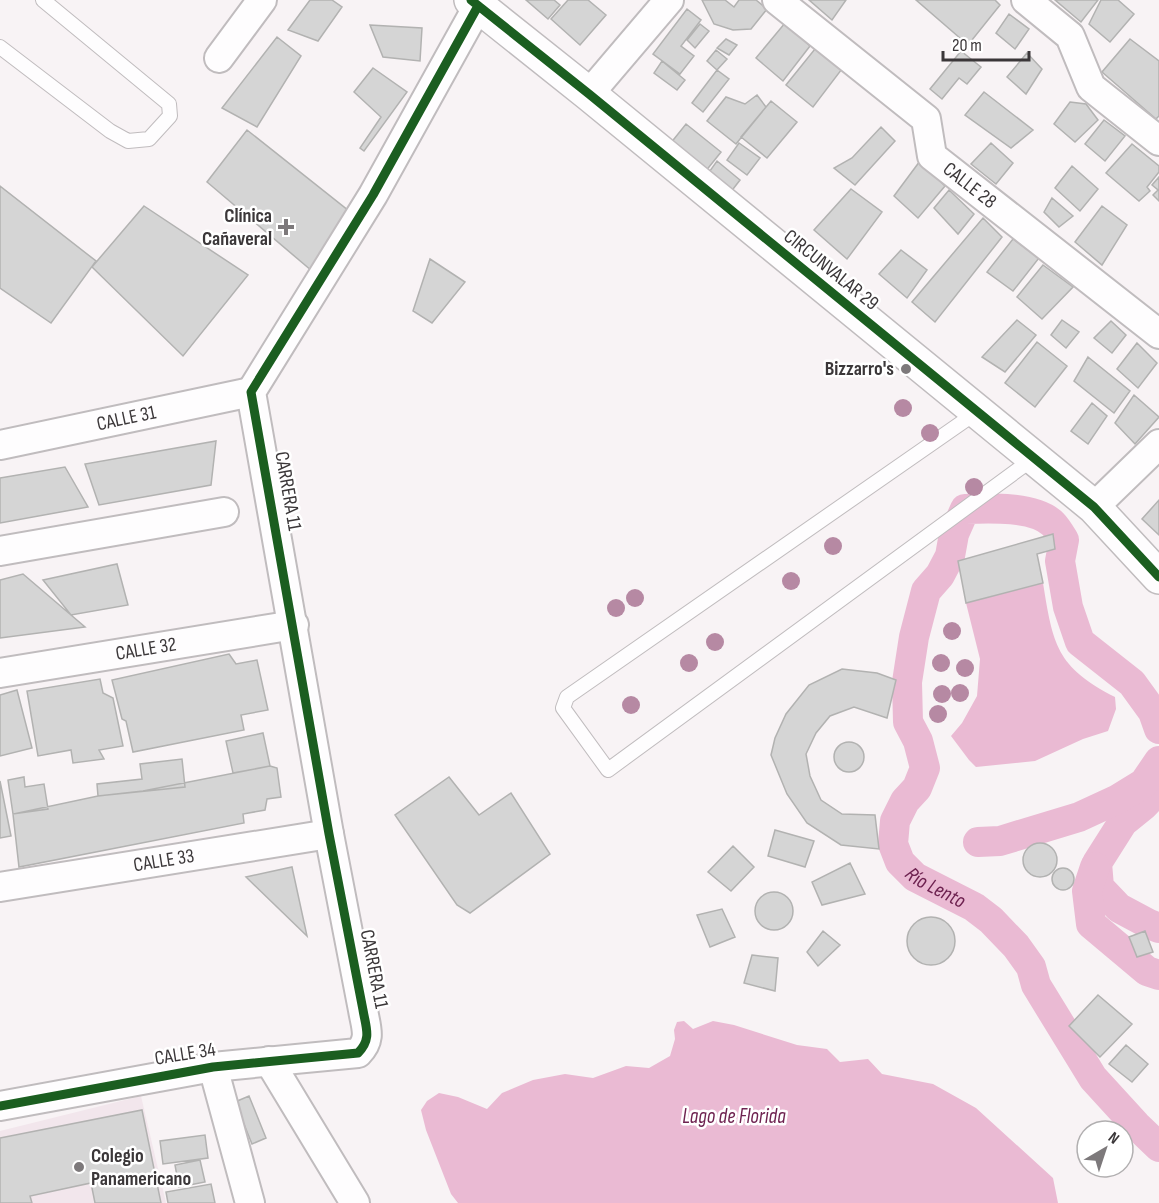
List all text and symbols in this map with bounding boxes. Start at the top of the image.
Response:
scale bar [943,24,1028,62]
text: 20 m [952,35,982,56]
street label: CALLE 28 [938,157,1001,214]
place label: Clínica Cañaveral [202,204,272,251]
marker: Clínica Cañaveral [277,218,295,236]
street label: CIRCUNVALAR 29 [779,224,883,316]
place label: Bizzarro's [825,357,894,381]
marker: Bizzarro's [899,362,913,376]
street label: CALLE 31 [94,400,158,436]
street label: CARRERA 11 [269,450,307,532]
street label: CALLE 32 [114,632,178,666]
street label: CALLE 33 [132,844,196,877]
water label: Río Lento [900,862,970,913]
street label: CARRERA 11 [355,928,393,1010]
street label: CALLE 34 [153,1037,217,1071]
water label: Lago de Florida [682,1104,786,1129]
north arrow [1075,1119,1135,1179]
text: N [1104,1128,1123,1149]
place label: Colegio Panamericano [91,1144,191,1191]
marker: Colegio Panamericano [72,1160,86,1174]

